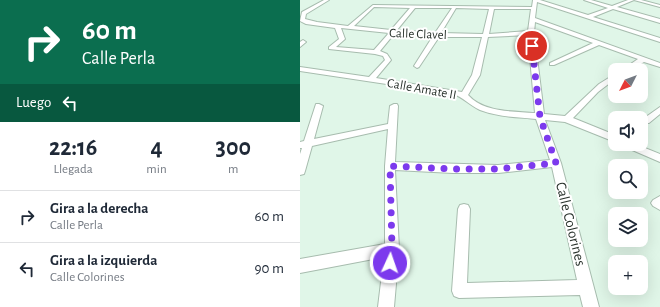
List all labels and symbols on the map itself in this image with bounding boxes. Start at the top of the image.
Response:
street label: Calle Clavel [389,27,447,42]
pin [515,29,549,63]
north arrow [608,63,648,103]
street label: Calle Amate II [386,77,457,102]
street label: Calle Colorines [553,181,588,268]
position arrow [369,242,411,284]

